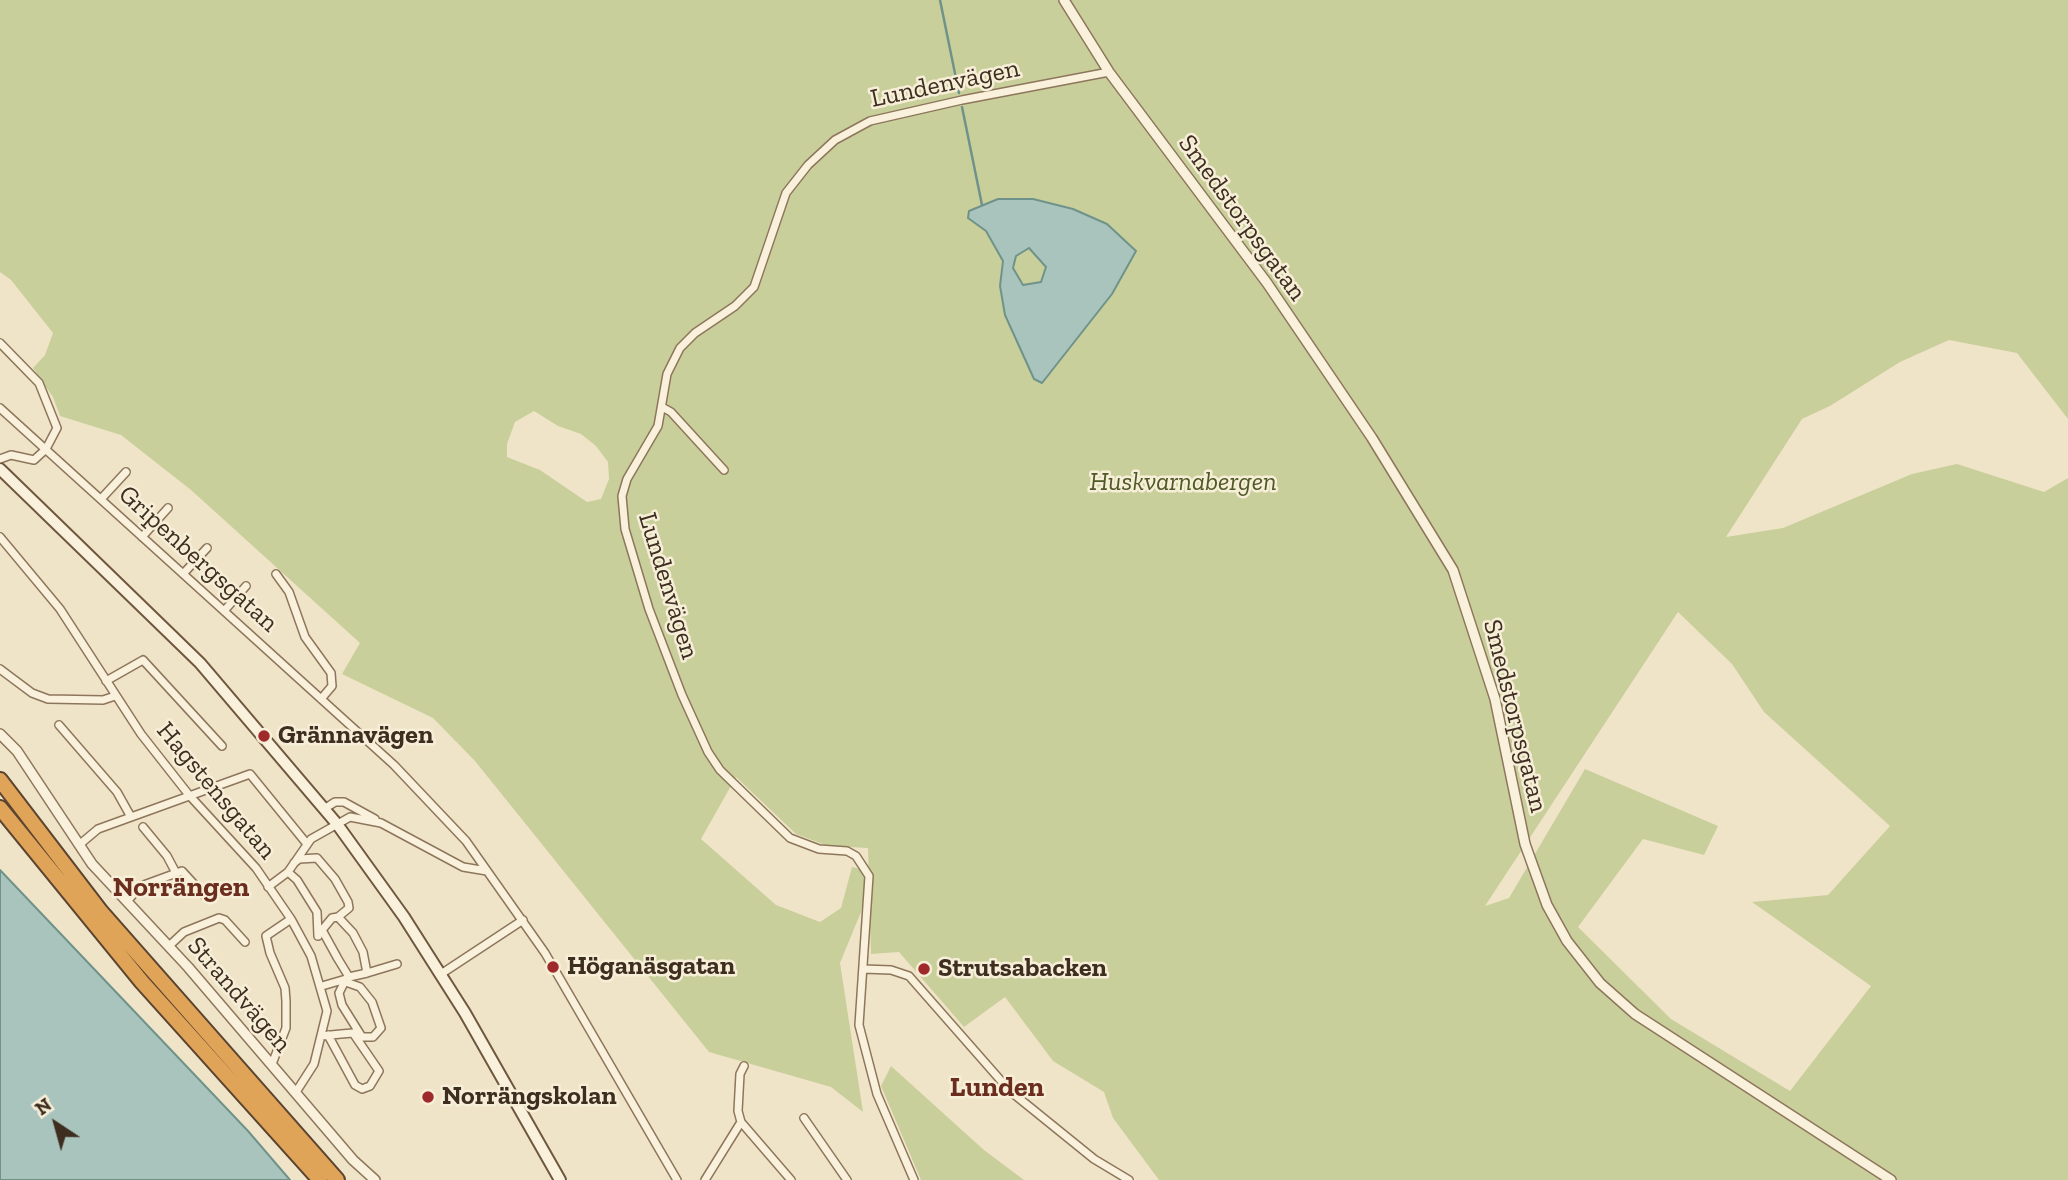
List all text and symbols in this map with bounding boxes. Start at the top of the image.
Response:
street label: Lundenvägen [868,53,1022,115]
street label: Smedstorpsgatan [1171,129,1313,307]
park label: Huskvarnabergen [1089,467,1277,499]
street label: Gripenbergsgatan [112,479,284,639]
street label: Lundenvägen [631,509,705,663]
street label: Smedstorpsgatan [1476,616,1554,816]
street label: Hagstensgatan [150,716,282,866]
place label: Grännavägen [278,720,433,752]
marker: Grännavägen [256,728,272,744]
district label: Norrängen [113,871,249,905]
street label: Strandvägen [180,931,298,1059]
place label: Höganäsgatan [567,951,735,983]
place label: Strutsabacken [938,953,1107,985]
marker: Höganäsgatan [545,959,561,975]
marker: Strutsabacken [916,961,932,977]
district label: Lunden [950,1071,1044,1105]
place label: Norrängskolan [442,1081,617,1113]
north arrow [21,1089,91,1159]
marker: Norrängskolan [420,1089,436,1105]
text: N [31,1093,56,1120]

